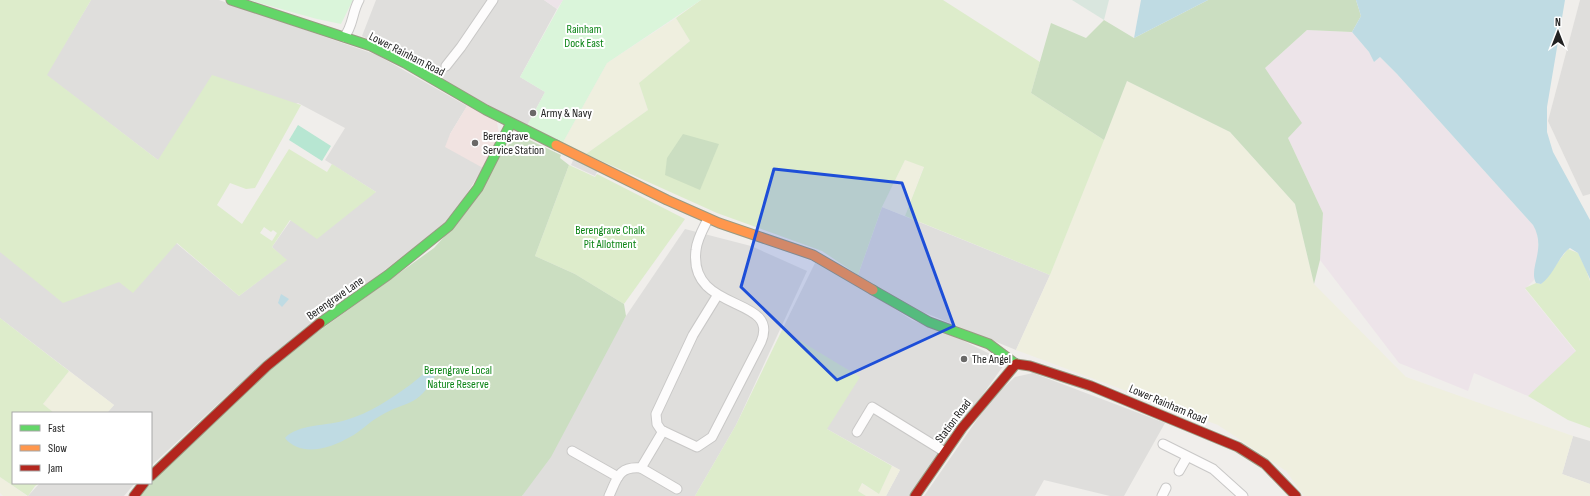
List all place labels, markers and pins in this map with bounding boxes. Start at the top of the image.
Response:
place label: Army & Navy [540,106,592,121]
marker: Army & Navy [528,108,538,118]
place label: Berengrave Service Station [483,129,544,158]
marker: Berengrave Service Station [470,138,480,148]
place label: The Angel [972,352,1011,367]
marker: The Angel [959,354,969,364]

